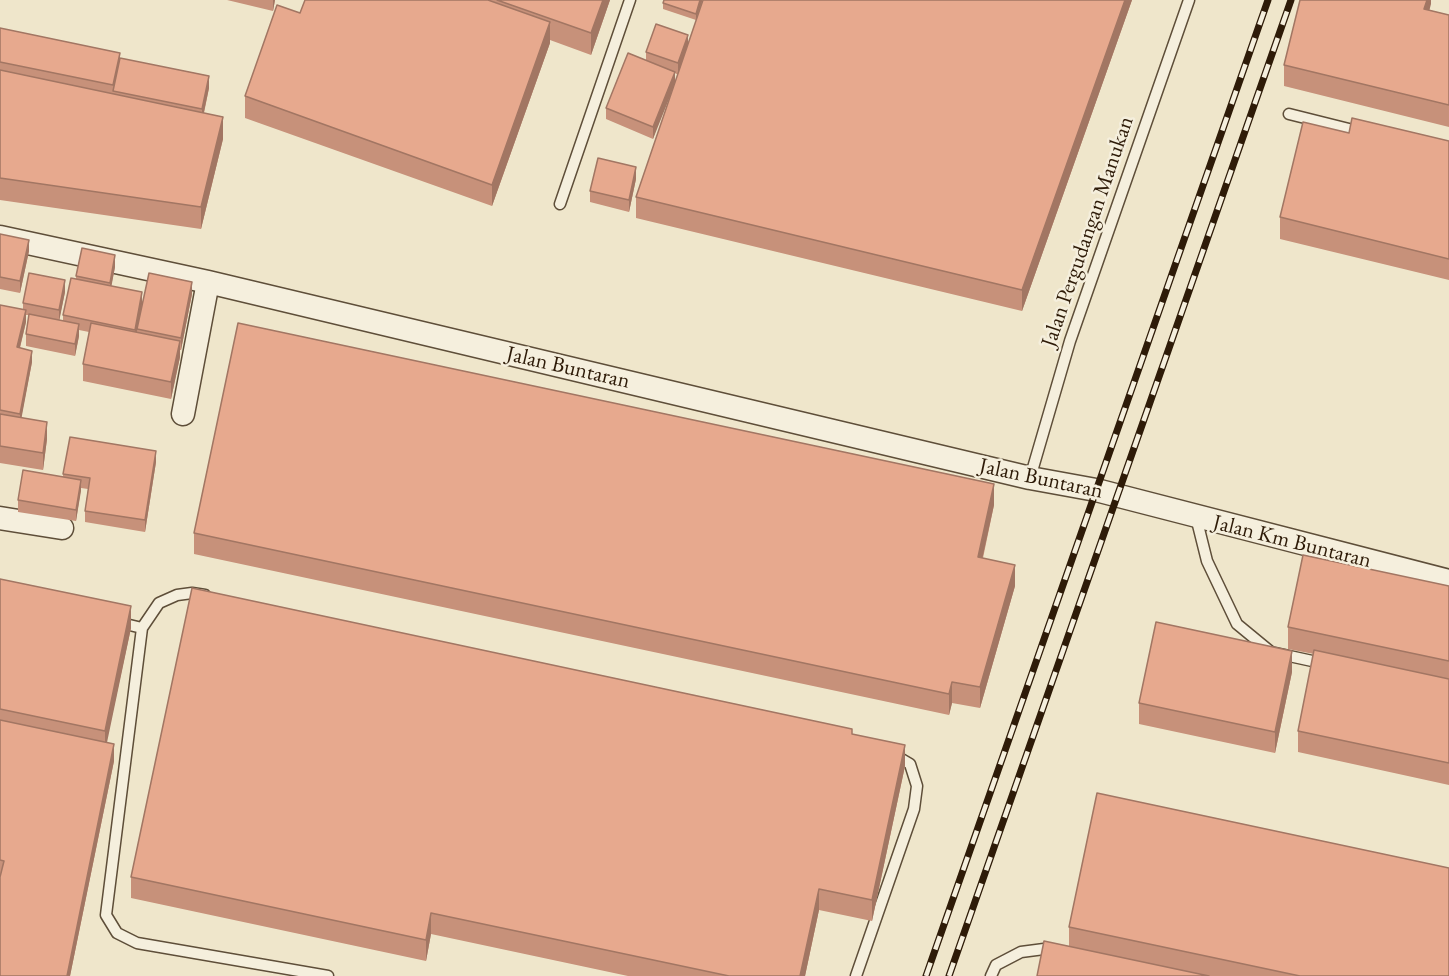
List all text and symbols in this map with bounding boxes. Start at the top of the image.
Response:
street label: Jalan Pergudangan Manukan [1036,113,1140,351]
street label: Jalan Buntaran [504,341,632,395]
street label: Jalan Buntaran [977,453,1105,505]
street label: Jalan Km Buntaran [1210,510,1374,574]

